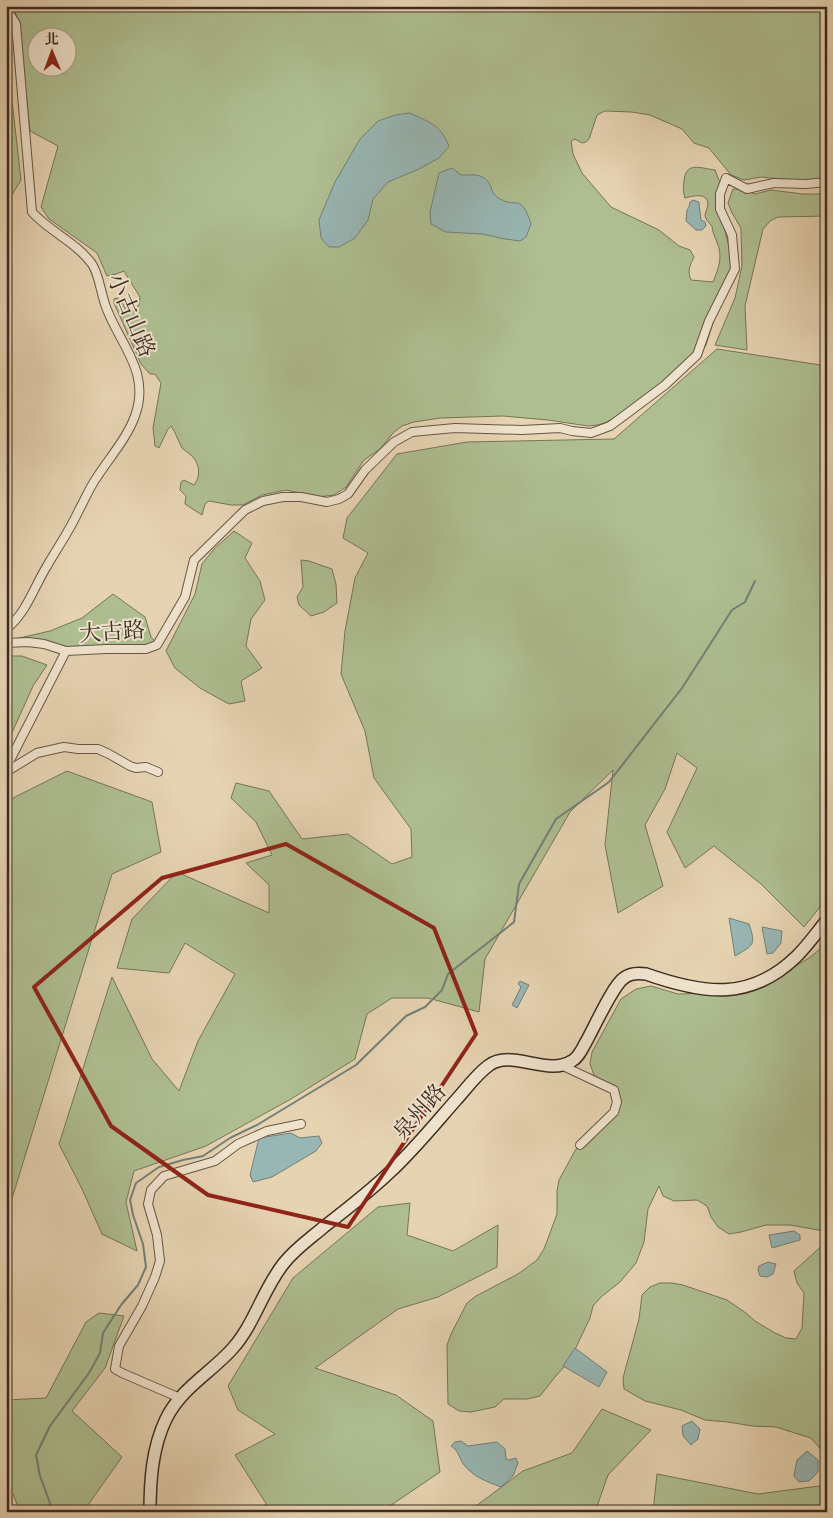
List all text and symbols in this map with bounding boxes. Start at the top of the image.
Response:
north arrow [28,28,78,78]
text: 北 [45,30,59,48]
street label: 小古山路 [101,269,162,361]
street label: 大古路 [78,615,146,648]
street label: 泉州路 [387,1077,452,1146]

